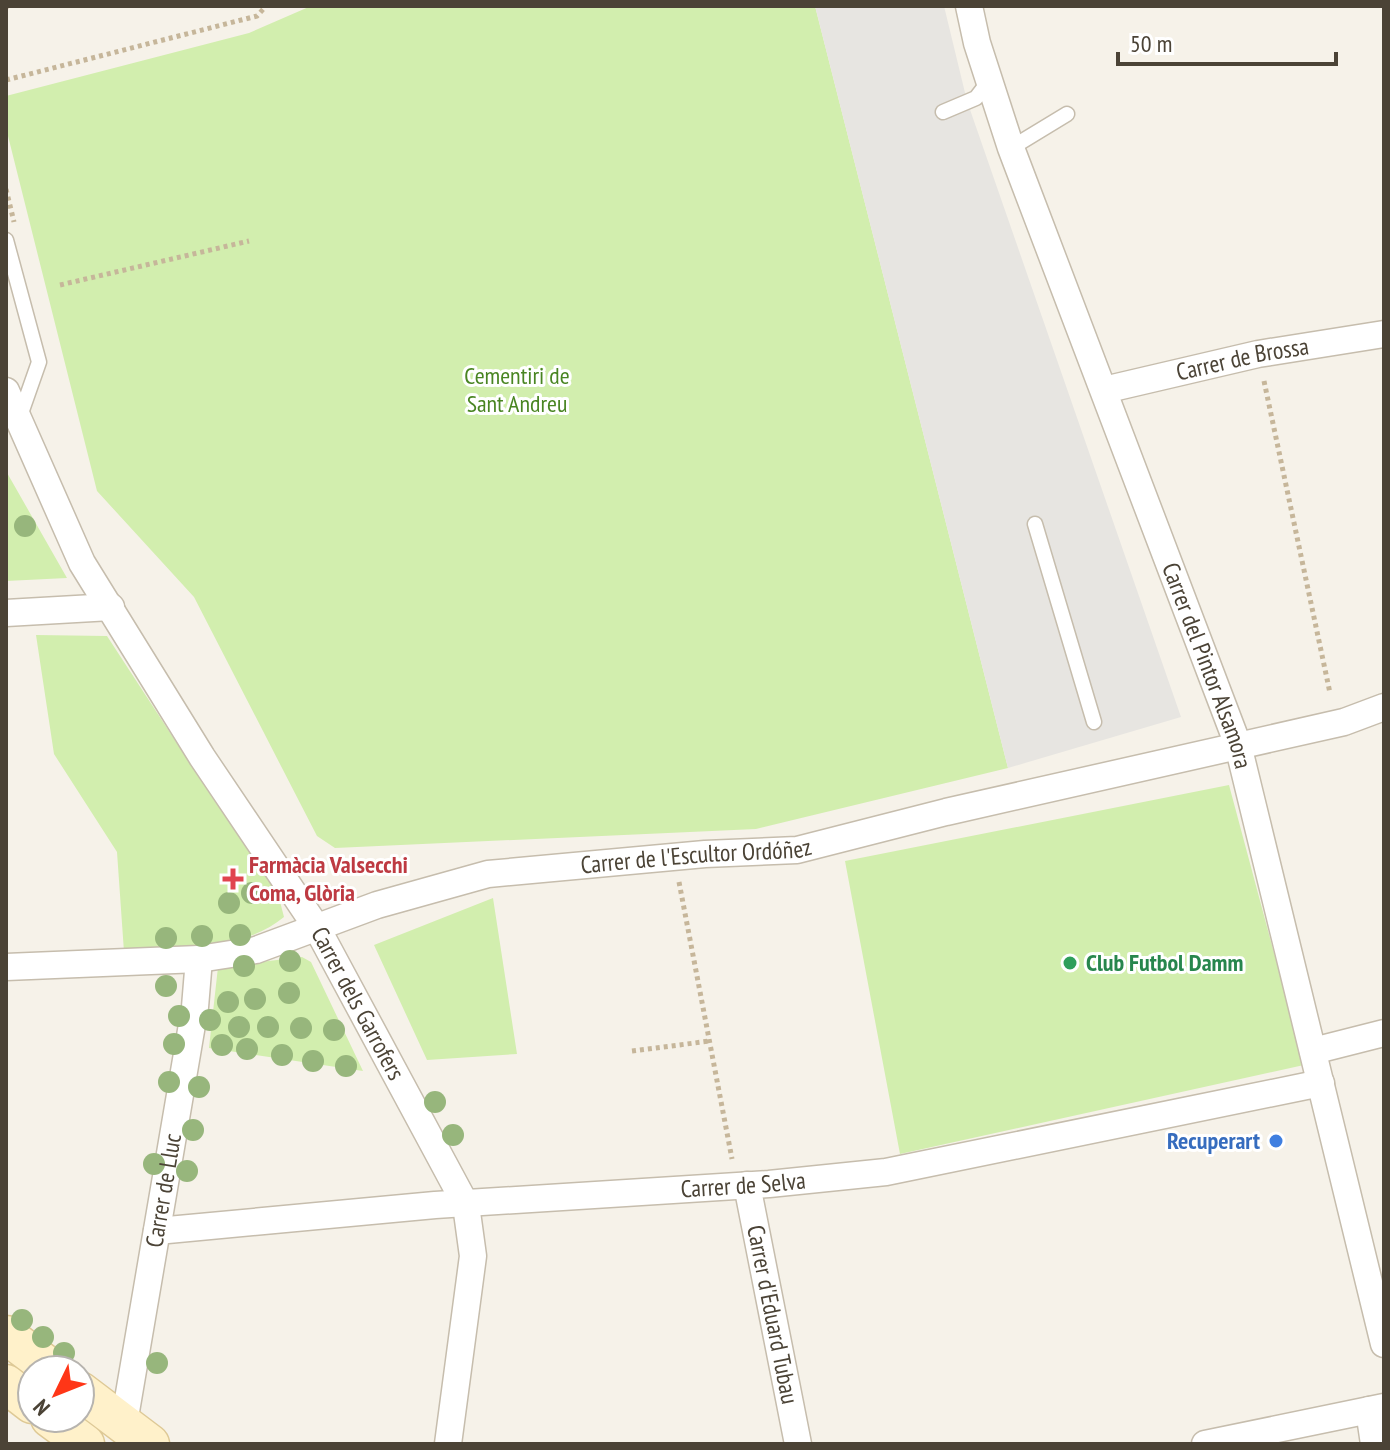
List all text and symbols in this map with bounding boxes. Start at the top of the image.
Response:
scale bar [1118,16,1336,66]
text: 50 m [1130,28,1172,59]
street label: Carrer de Brossa [1173,330,1311,388]
park label: Cementiri de Sant Andreu [464,360,570,419]
street label: Carrer del Pintor Alsamora [1155,558,1259,772]
street label: Carrer de l'Escultor Ordóñez [579,831,815,880]
place label: Farmàcia Valsecchi Coma, Glòria [249,849,408,908]
marker: Farmàcia Valsecchi Coma, Glòria [224,870,242,888]
street label: Carrer dels Garrofers [304,921,412,1085]
place label: Club Futbol Damm [1086,947,1243,978]
marker: Club Futbol Damm [1061,954,1079,972]
place label: Recuperart [1167,1125,1260,1156]
street label: Carrer de Lluc [138,1131,188,1250]
marker: Recuperart [1267,1132,1285,1150]
street label: Carrer de Selva [680,1164,807,1205]
street label: Carrer d'Eduard Tubau [740,1222,806,1406]
north arrow [16,1354,96,1434]
text: N [27,1394,56,1422]

